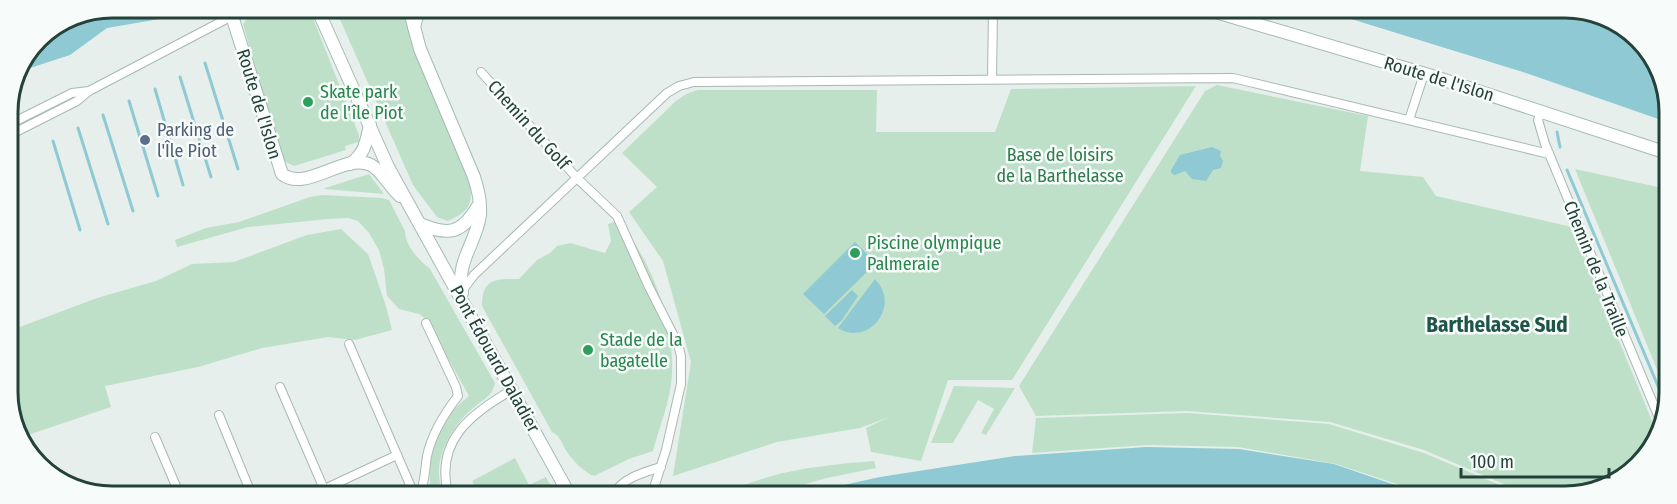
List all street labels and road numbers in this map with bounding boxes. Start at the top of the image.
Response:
street label: Route de l'Islon [232,46,286,162]
street label: Route de l'Islon [1381,52,1497,106]
street label: Chemin du Golf [483,76,576,175]
street label: Chemin de la Traille [1559,198,1633,340]
street label: Pont Édouard Daladier [445,281,546,437]

